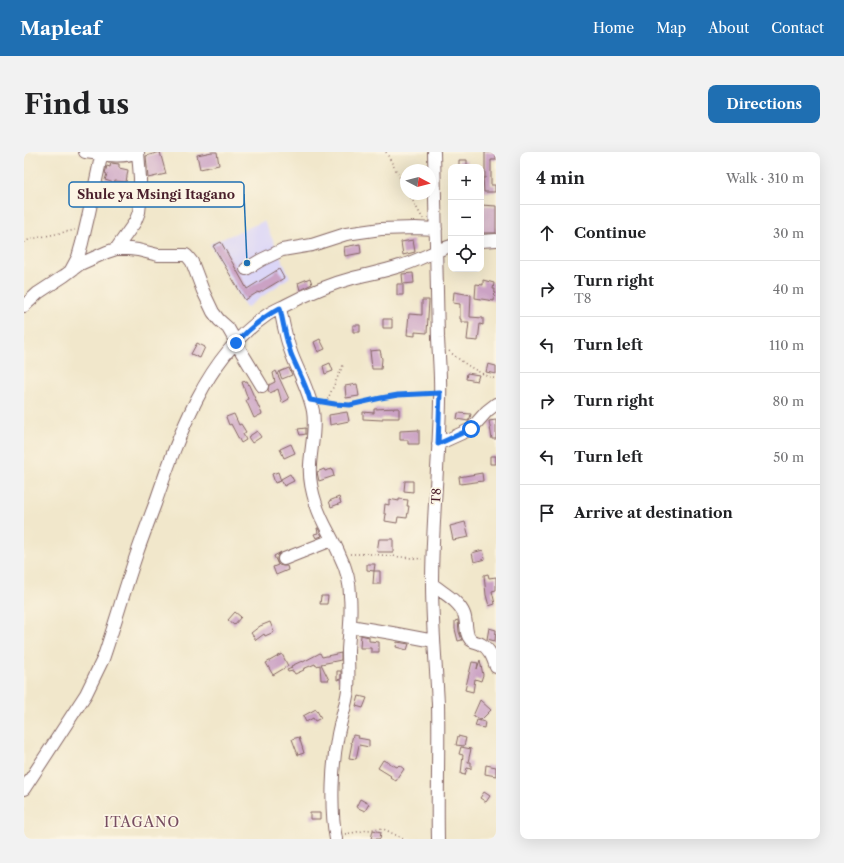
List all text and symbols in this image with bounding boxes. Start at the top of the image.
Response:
text: Mapleaf [20,17,101,40]
text: Home [593,19,634,37]
text: Map [656,19,686,37]
text: About [708,19,749,37]
text: Contact [771,19,824,37]
button: Directions [708,85,820,123]
text: Find us [24,87,129,121]
north arrow [400,164,436,200]
map controls [448,164,484,272]
button: + [448,164,484,200]
text: 4 min [536,168,585,188]
text: Walk · 310 m [726,170,804,186]
callout: Shule ya Msingi Itagano [69,182,244,207]
text: Shule ya Msingi Itagano [77,186,235,202]
button: − [448,200,484,236]
icon: ahead [536,222,558,244]
text: Continue [574,223,646,242]
text: 30 m [773,225,804,241]
button: locate [448,236,484,272]
text: Turn right [574,271,654,290]
icon: right [536,278,558,300]
text: 40 m [773,281,804,297]
text: T8 [574,290,591,306]
route end [227,334,245,352]
icon: left [536,334,558,356]
text: Turn left [574,335,643,354]
text: 110 m [769,337,804,353]
icon: right [536,390,558,412]
text: Turn right [574,391,654,410]
text: 80 m [772,393,804,409]
route start [462,420,480,438]
icon: left [536,446,558,468]
text: Turn left [574,447,643,466]
text: 50 m [773,449,804,465]
street label: T8 [428,488,444,504]
icon: arrive [536,502,558,524]
text: Arrive at destination [574,503,733,522]
district label: ITAGANO [104,813,180,831]

